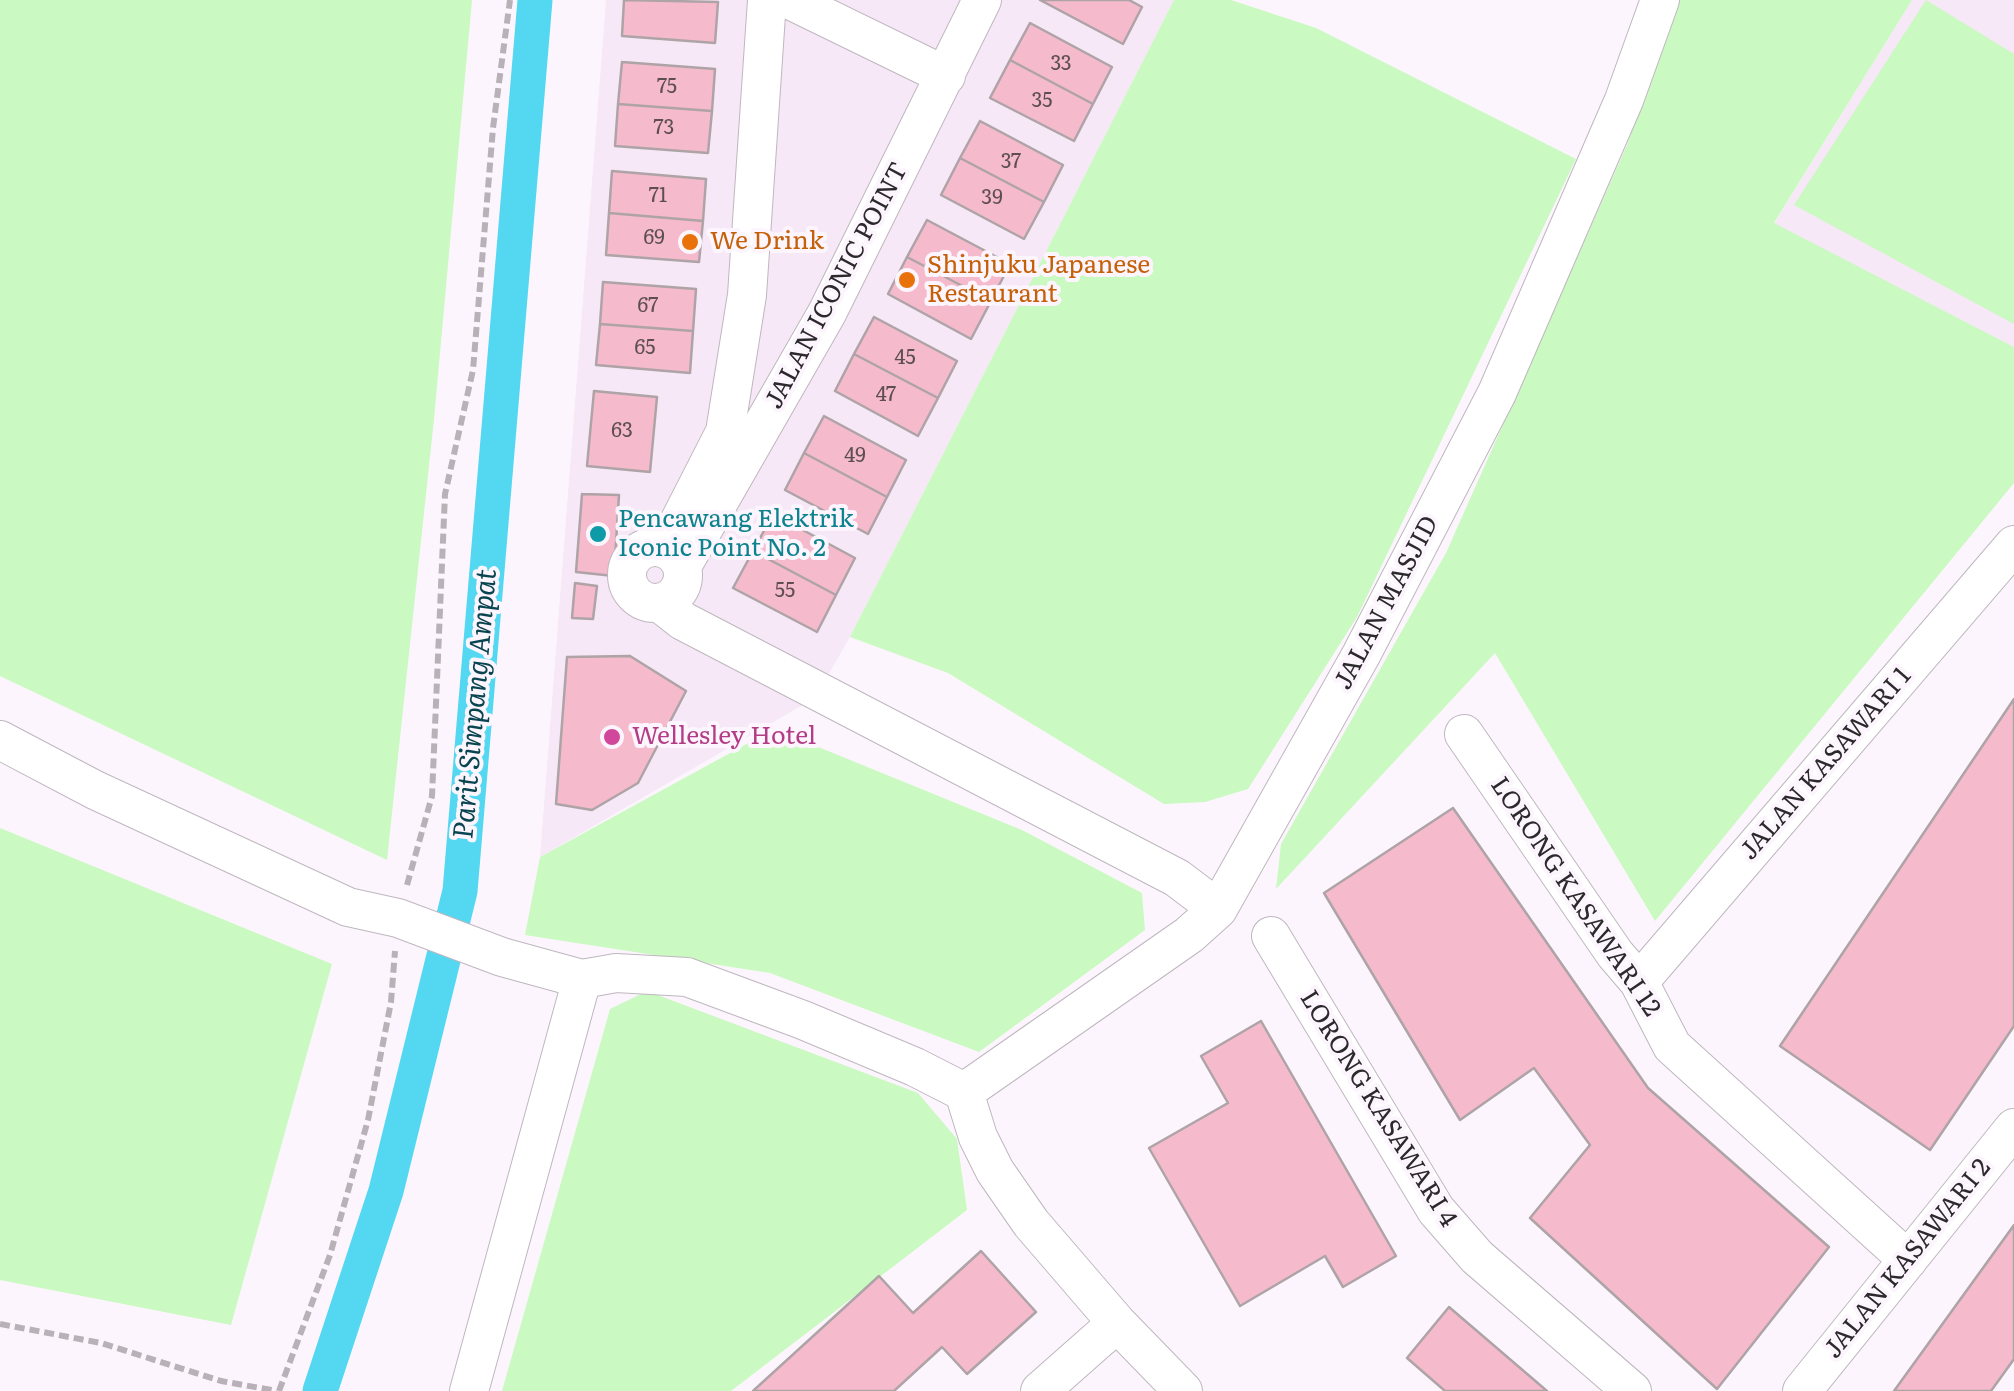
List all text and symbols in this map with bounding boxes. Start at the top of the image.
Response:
house number: 33 [1050,52,1072,76]
house number: 75 [657,75,677,99]
house number: 35 [1032,89,1052,113]
house number: 73 [654,116,674,140]
house number: 37 [1001,150,1021,174]
street label: JALAN ICONIC POINT [759,158,915,414]
house number: 71 [649,184,667,208]
house number: 39 [981,186,1003,210]
house number: 69 [643,226,665,250]
place label: We Drink [710,227,824,257]
marker: We Drink [679,231,701,253]
place label: Shinjuku Japanese Restaurant [927,251,1150,310]
marker: Shinjuku Japanese Restaurant [896,269,918,291]
house number: 67 [638,294,658,318]
house number: 65 [635,336,655,360]
house number: 45 [894,346,916,370]
house number: 47 [876,383,896,407]
house number: 63 [611,419,633,443]
house number: 49 [844,444,866,468]
place label: Pencawang Elektrik Iconic Point No. 2 [618,505,854,564]
street label: JALAN MASJID [1329,511,1445,695]
marker: Pencawang Elektrik Iconic Point No. 2 [587,523,609,545]
water label: Parit Simpang Ampat [447,568,505,840]
house number: 55 [775,579,795,603]
street label: JALAN KASAWARI 1 [1734,662,1918,866]
place label: Wellesley Hotel [632,722,816,752]
marker: Wellesley Hotel [601,726,623,748]
street label: LORONG KASAWARI 12 [1484,772,1666,1022]
street label: LORONG KASAWARI 4 [1293,985,1463,1233]
street label: JALAN KASAWARI 2 [1818,1153,1998,1365]

